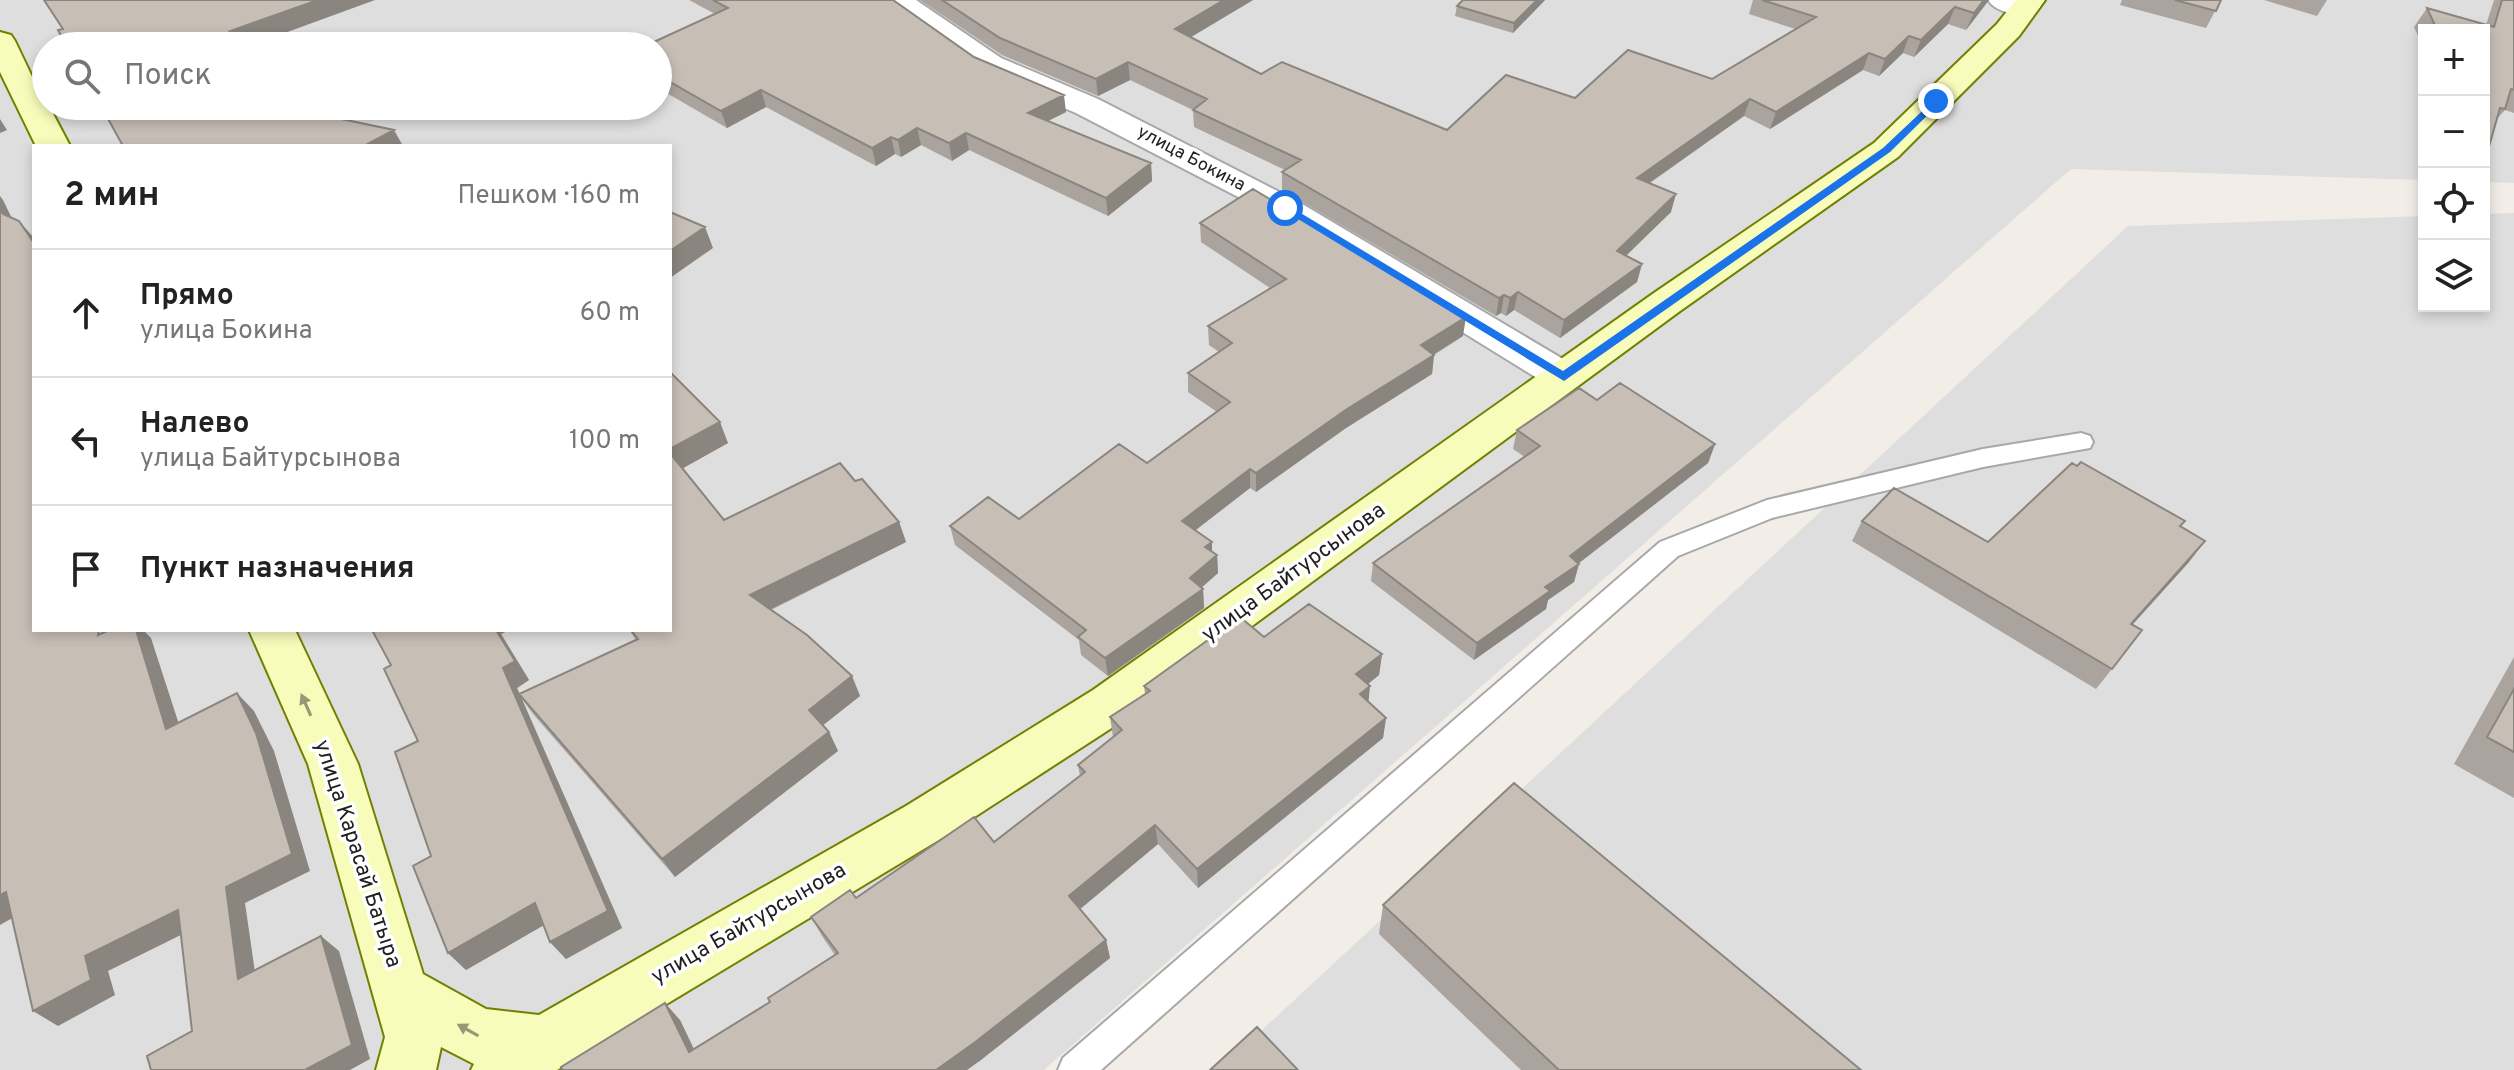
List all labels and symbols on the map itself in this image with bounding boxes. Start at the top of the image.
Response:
route end [1918,83,1954,119]
street label: улица Бокина [1133,121,1249,197]
route start [1267,190,1303,226]
street label: улица Байтурсынова [1197,497,1391,649]
one-way arrow [299,694,313,717]
street label: улица Карасай Батыра [307,737,407,971]
street label: улица Байтурсынова [647,857,851,991]
one-way arrow [456,1023,479,1037]

